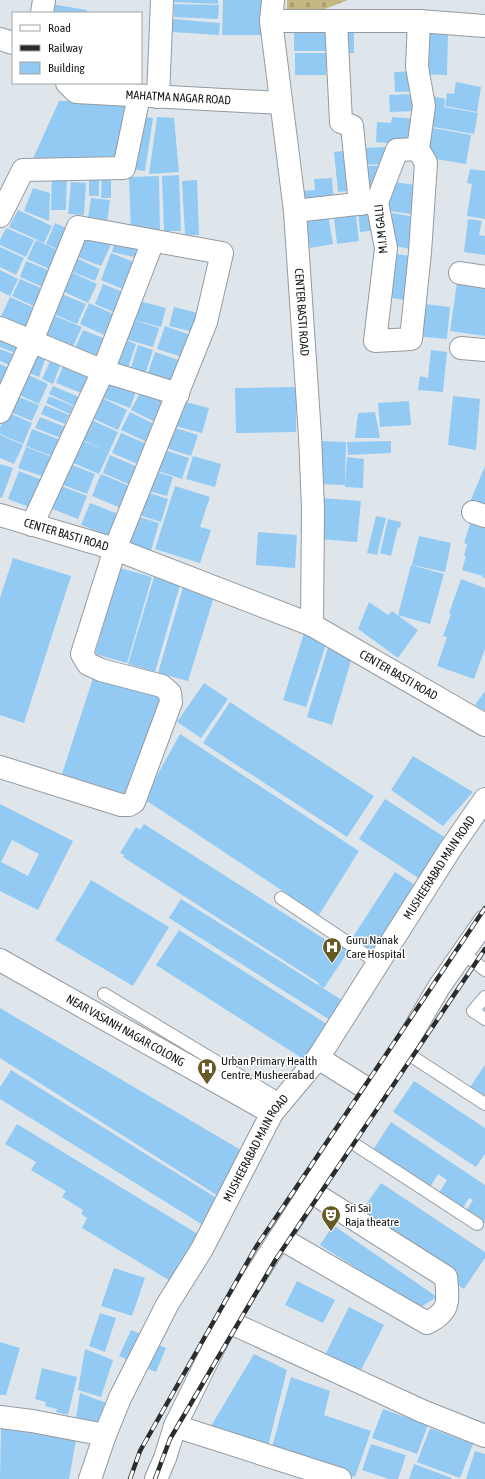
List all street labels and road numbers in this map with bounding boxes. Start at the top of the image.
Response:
street label: MAHATMA NAGAR ROAD [125,88,232,107]
street label: M.I.M GALLI [371,204,391,254]
street label: CENTER BASTI ROAD [292,268,312,357]
street label: CENTER BASTI ROAD [22,515,111,554]
street label: CENTER BASTI ROAD [357,647,440,703]
street label: MUSHEERABAD MAIN ROAD [401,813,478,922]
street label: NEAR VASANH NAGAR COLONG [64,992,187,1070]
street label: MUSHEERABAD MAIN ROAD [221,1092,291,1204]

